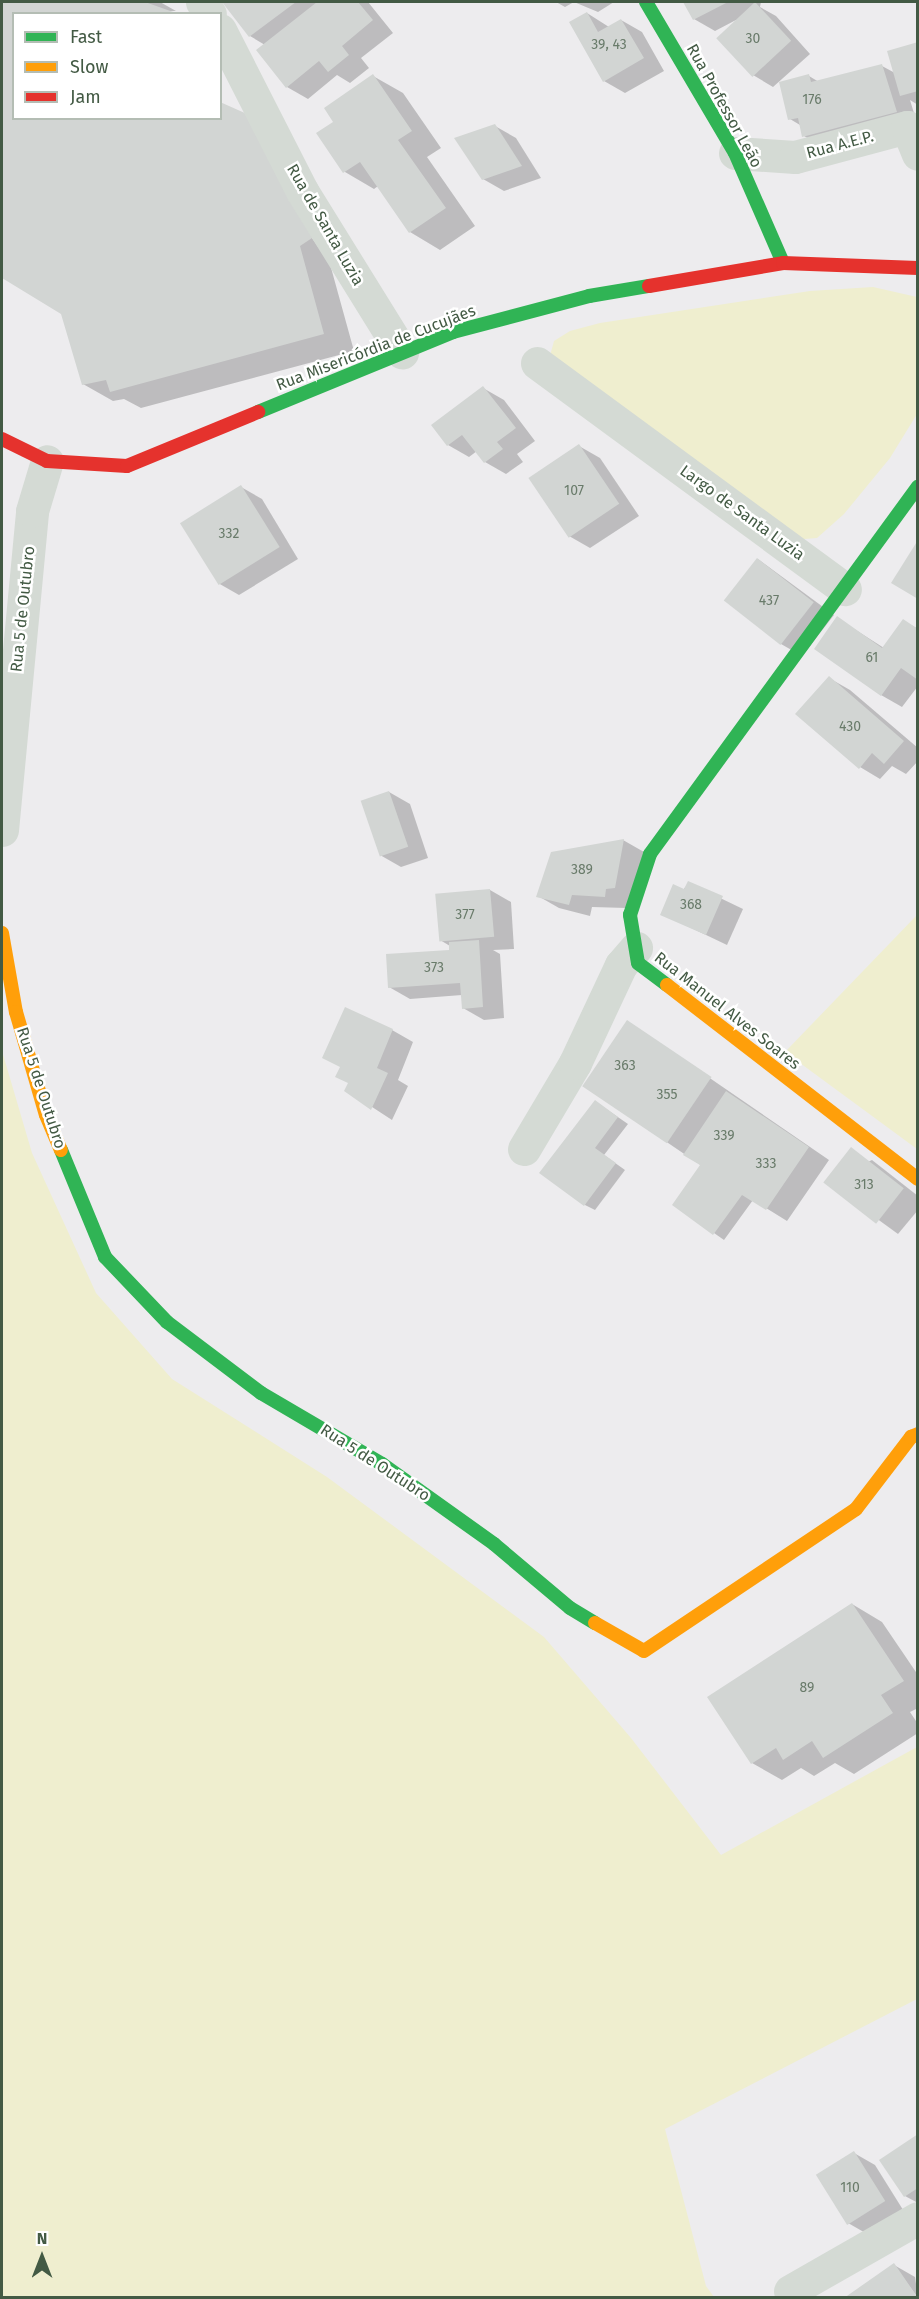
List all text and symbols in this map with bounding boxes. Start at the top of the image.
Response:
legend [12,12,222,120]
text: Fast [70,26,102,48]
house number: 30 [746,31,760,47]
house number: 39, 43 [591,37,627,53]
street label: Rua Professor Leão [682,41,766,171]
text: Slow [70,56,108,78]
text: Jam [70,86,101,108]
house number: 176 [802,92,822,108]
street label: Rua A.E.P. [804,127,876,163]
street label: Rua de Santa Luzia [282,161,368,289]
street label: Rua Misericórdia de Cucujães [274,301,478,395]
street label: Largo de Santa Luzia [676,461,808,565]
house number: 107 [564,483,584,499]
house number: 332 [219,526,239,542]
street label: Rua 5 de Outubro [7,545,39,673]
house number: 437 [759,593,779,609]
house number: 61 [866,650,878,666]
house number: 430 [839,719,861,735]
house number: 389 [571,862,593,878]
house number: 368 [680,897,702,913]
house number: 377 [455,907,475,923]
street label: Rua Manuel Alves Soares [650,948,804,1074]
house number: 373 [424,960,444,976]
street label: Rua 5 de Outubro [12,1025,70,1151]
house number: 363 [614,1058,636,1074]
house number: 355 [657,1087,677,1103]
house number: 339 [713,1128,735,1144]
house number: 333 [756,1156,776,1172]
house number: 313 [854,1177,874,1193]
street label: Rua 5 de Outubro [317,1420,433,1506]
house number: 89 [800,1680,814,1696]
house number: 110 [840,2180,860,2196]
north arrow [12,2227,72,2287]
text: N [37,2229,47,2248]

